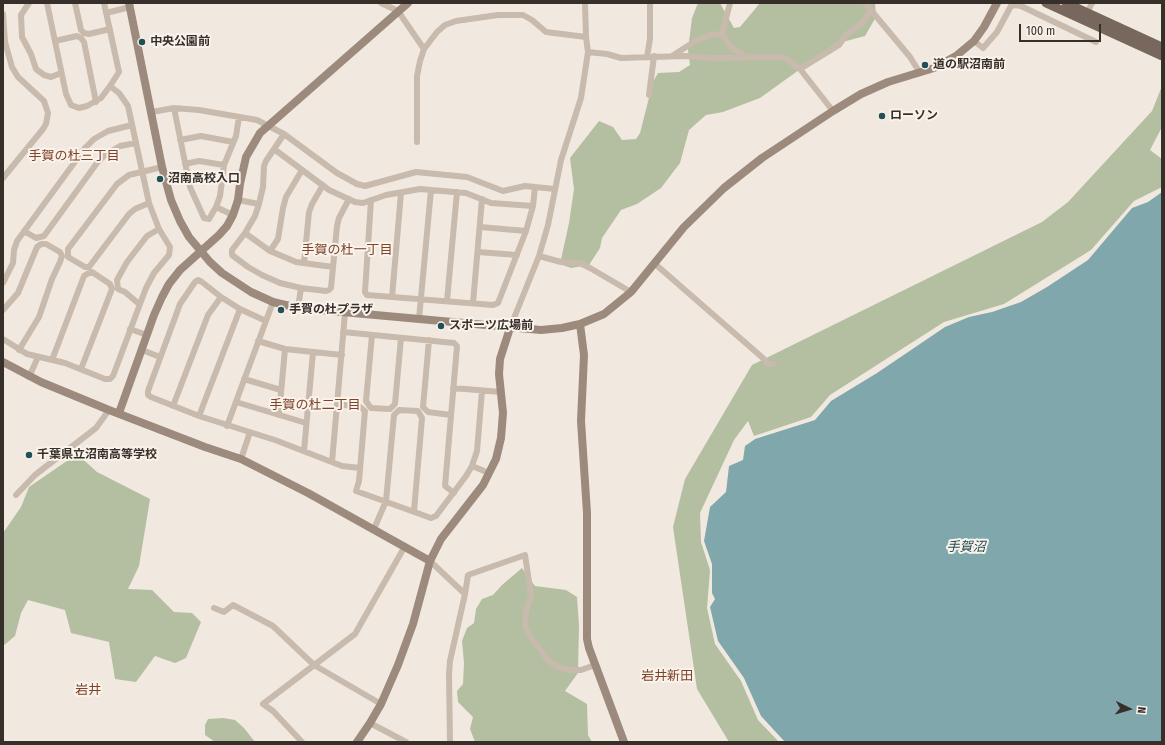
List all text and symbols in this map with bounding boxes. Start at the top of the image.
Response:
scale bar [1021,16,1103,42]
text: 100 m [1026,24,1055,38]
place label: 中央公園前 [150,35,210,49]
marker: 中央公園前 [137,37,147,47]
place label: 道の駅沼南前 [933,58,1005,72]
marker: 道の駅沼南前 [920,60,930,70]
place label: ローソン [890,109,938,123]
marker: ローソン [877,111,887,121]
district label: 手賀の杜三丁目 [29,148,119,164]
place label: 沼南高校入口 [168,172,240,186]
marker: 沼南高校入口 [155,174,165,184]
district label: 手賀の杜一丁目 [302,242,392,258]
place label: 手賀の杜プラザ [289,303,373,317]
marker: 手賀の杜プラザ [276,305,286,315]
place label: スポーツ広場前 [449,319,533,333]
marker: スポーツ広場前 [436,321,446,331]
district label: 手賀の杜二丁目 [270,397,360,413]
place label: 千葉県立沼南高等学校 [37,448,157,462]
marker: 千葉県立沼南高等学校 [24,450,34,460]
water label: 手賀沼 [947,539,985,555]
district label: 岩井新田 [641,668,693,684]
district label: 岩井 [75,682,101,698]
north arrow [1109,689,1149,729]
text: N [1135,706,1148,714]

